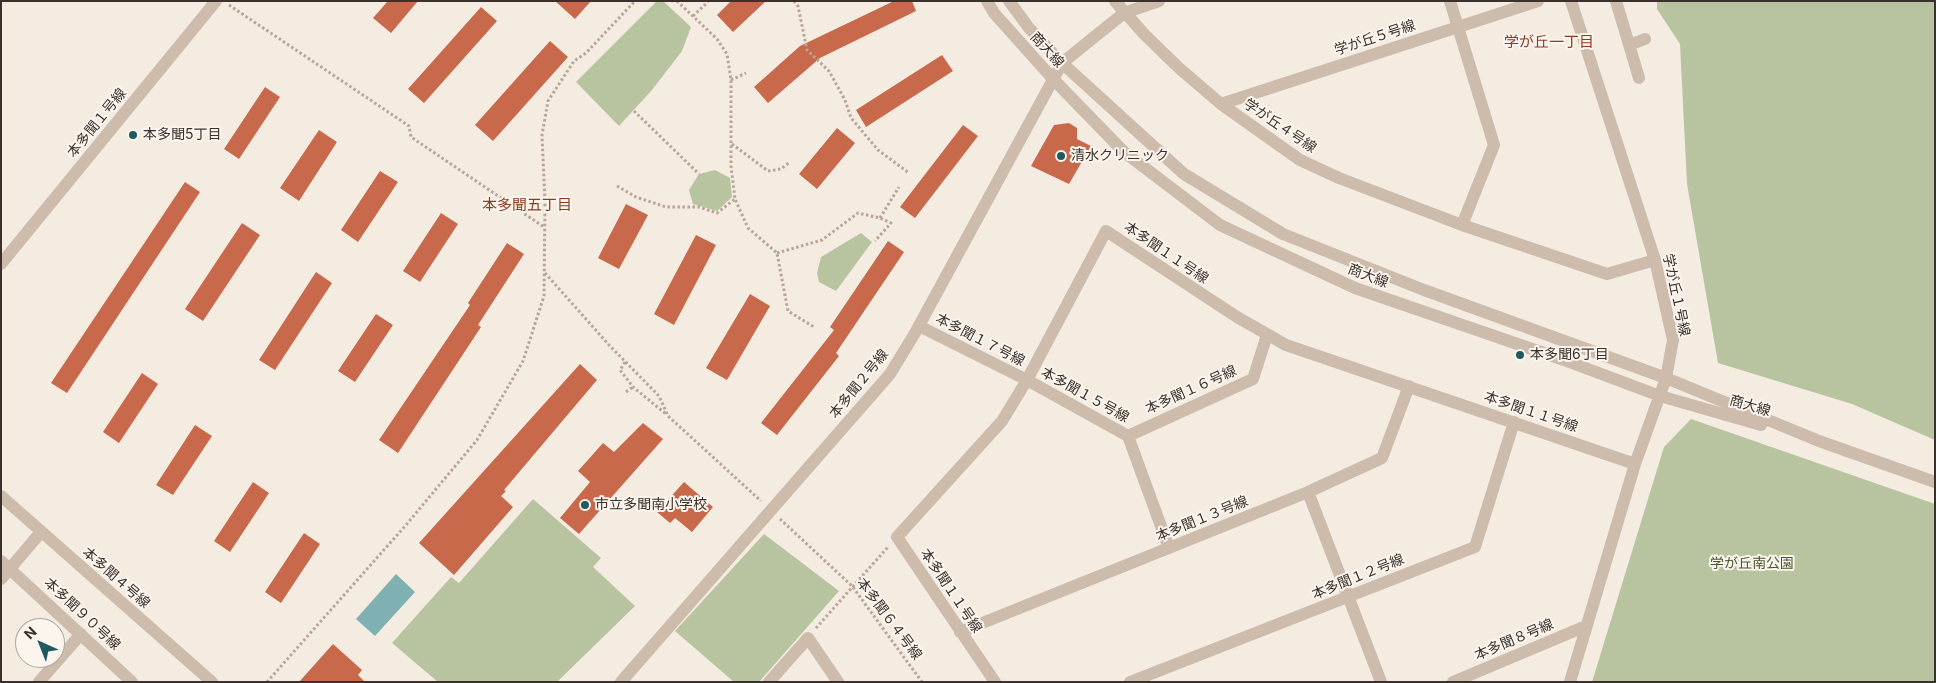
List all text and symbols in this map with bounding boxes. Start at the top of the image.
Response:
street label: 学が丘５号線 [1332,17,1418,59]
street label: 商大線 [1027,29,1067,71]
district label: 学が丘一丁目 [1504,33,1594,51]
street label: 本多聞１号線 [64,85,130,161]
street label: 学が丘４号線 [1240,96,1320,156]
place label: 本多聞5丁目 [143,127,222,143]
marker: 本多聞5丁目 [127,129,139,141]
place label: 清水クリニック [1071,148,1169,164]
marker: 清水クリニック [1055,150,1067,162]
district label: 本多聞五丁目 [482,196,572,214]
street label: 本多聞１１号線 [1121,219,1211,287]
street label: 学が丘１号線 [1659,252,1693,338]
street label: 商大線 [1345,261,1391,291]
street label: 本多聞１７号線 [933,310,1027,370]
street label: 本多聞２号線 [826,346,892,422]
place label: 本多聞6丁目 [1530,347,1609,363]
marker: 本多聞6丁目 [1514,349,1526,361]
street label: 本多聞１６号線 [1143,362,1239,418]
street label: 本多聞１５号線 [1038,364,1132,426]
street label: 本多聞１１号線 [1482,388,1580,436]
street label: 商大線 [1727,392,1773,420]
street label: 本多聞１３号線 [1153,493,1251,545]
place label: 市立多聞南小学校 [595,497,707,513]
marker: 市立多聞南小学校 [579,499,591,511]
street label: 本多聞４号線 [79,544,153,612]
street label: 本多聞１１号線 [917,546,985,636]
street label: 本多聞１２号線 [1309,551,1407,603]
park label: 学が丘南公園 [1710,556,1794,572]
street label: 本多聞９０号線 [40,574,124,654]
street label: 本多聞６４号線 [853,575,925,663]
street label: 本多聞８号線 [1472,616,1556,664]
north arrow [15,618,65,668]
text: N [20,623,40,642]

